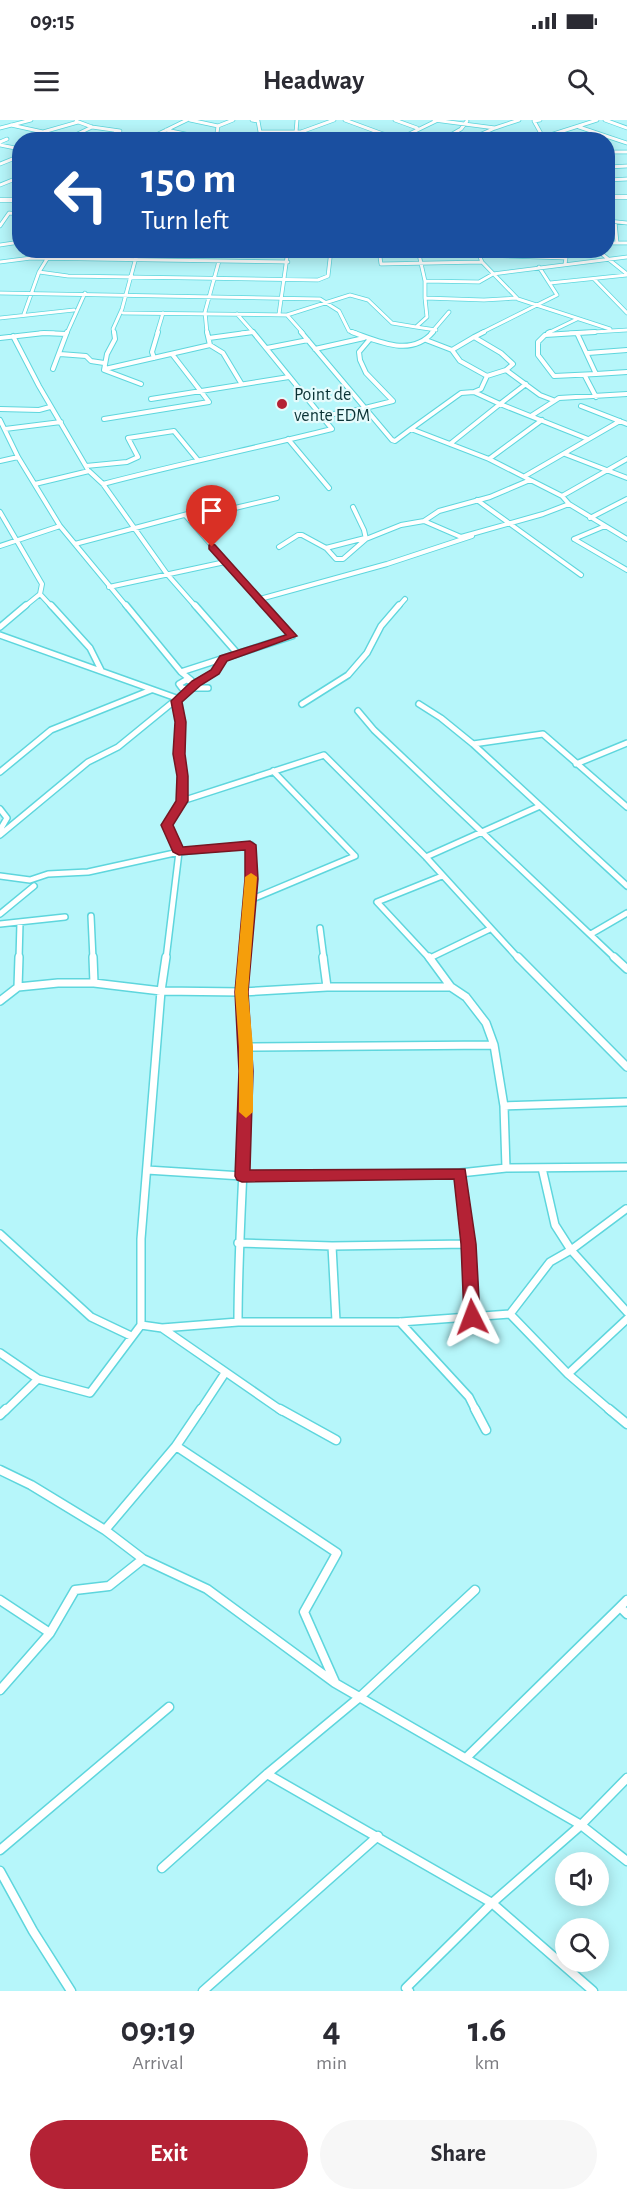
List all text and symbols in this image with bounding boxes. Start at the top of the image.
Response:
text: 09:15 [30,10,75,32]
icon: menu [30,65,63,98]
icon: search [564,65,597,98]
text: Headway [263,67,364,94]
icon: left [42,156,120,234]
text: 150 m [141,158,236,200]
text: Turn left [141,207,229,234]
place label: Point de vente EDM [294,386,370,425]
marker: Point de vente EDM [275,397,289,411]
pin [186,485,237,547]
icon: arrive [195,494,228,527]
position arrow [440,1285,504,1349]
map controls [555,1852,609,1972]
button: sound [555,1852,609,1906]
button: search [555,1918,609,1972]
text: 09:19 [121,2012,195,2048]
text: 4 [323,2012,341,2048]
text: 1.6 [468,2012,506,2048]
text: Arrival [132,2053,184,2073]
text: min [316,2053,347,2073]
text: km [474,2053,500,2073]
button: Exit [30,2120,308,2189]
button: Share [320,2120,597,2189]

